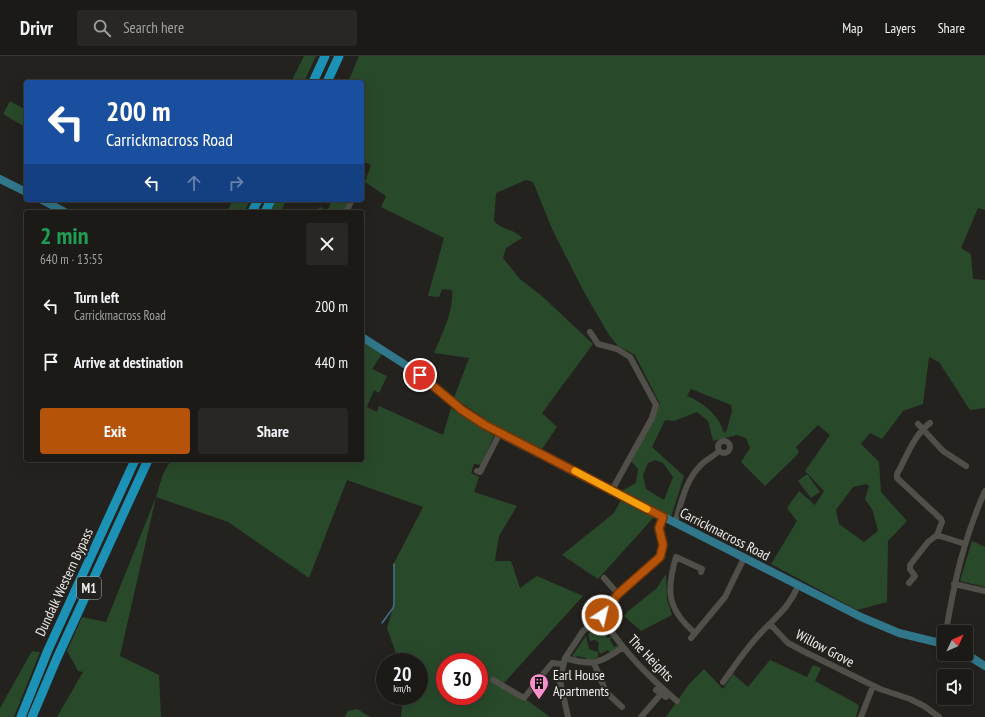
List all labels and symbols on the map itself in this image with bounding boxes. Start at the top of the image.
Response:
pin [403,358,437,392]
street label: Carrickmacross Road [677,504,773,564]
street label: Dundalk Western Bypass [31,525,97,639]
road number: M1 [77,577,101,599]
position arrow [581,594,623,636]
street label: Willow Grove [793,625,858,671]
north arrow [937,625,973,661]
street label: The Heights [624,631,678,685]
speed limit sign: 30 [436,653,488,705]
place label: Earl House Apartments [553,666,609,700]
building icon: Earl House Apartments [528,672,550,700]

